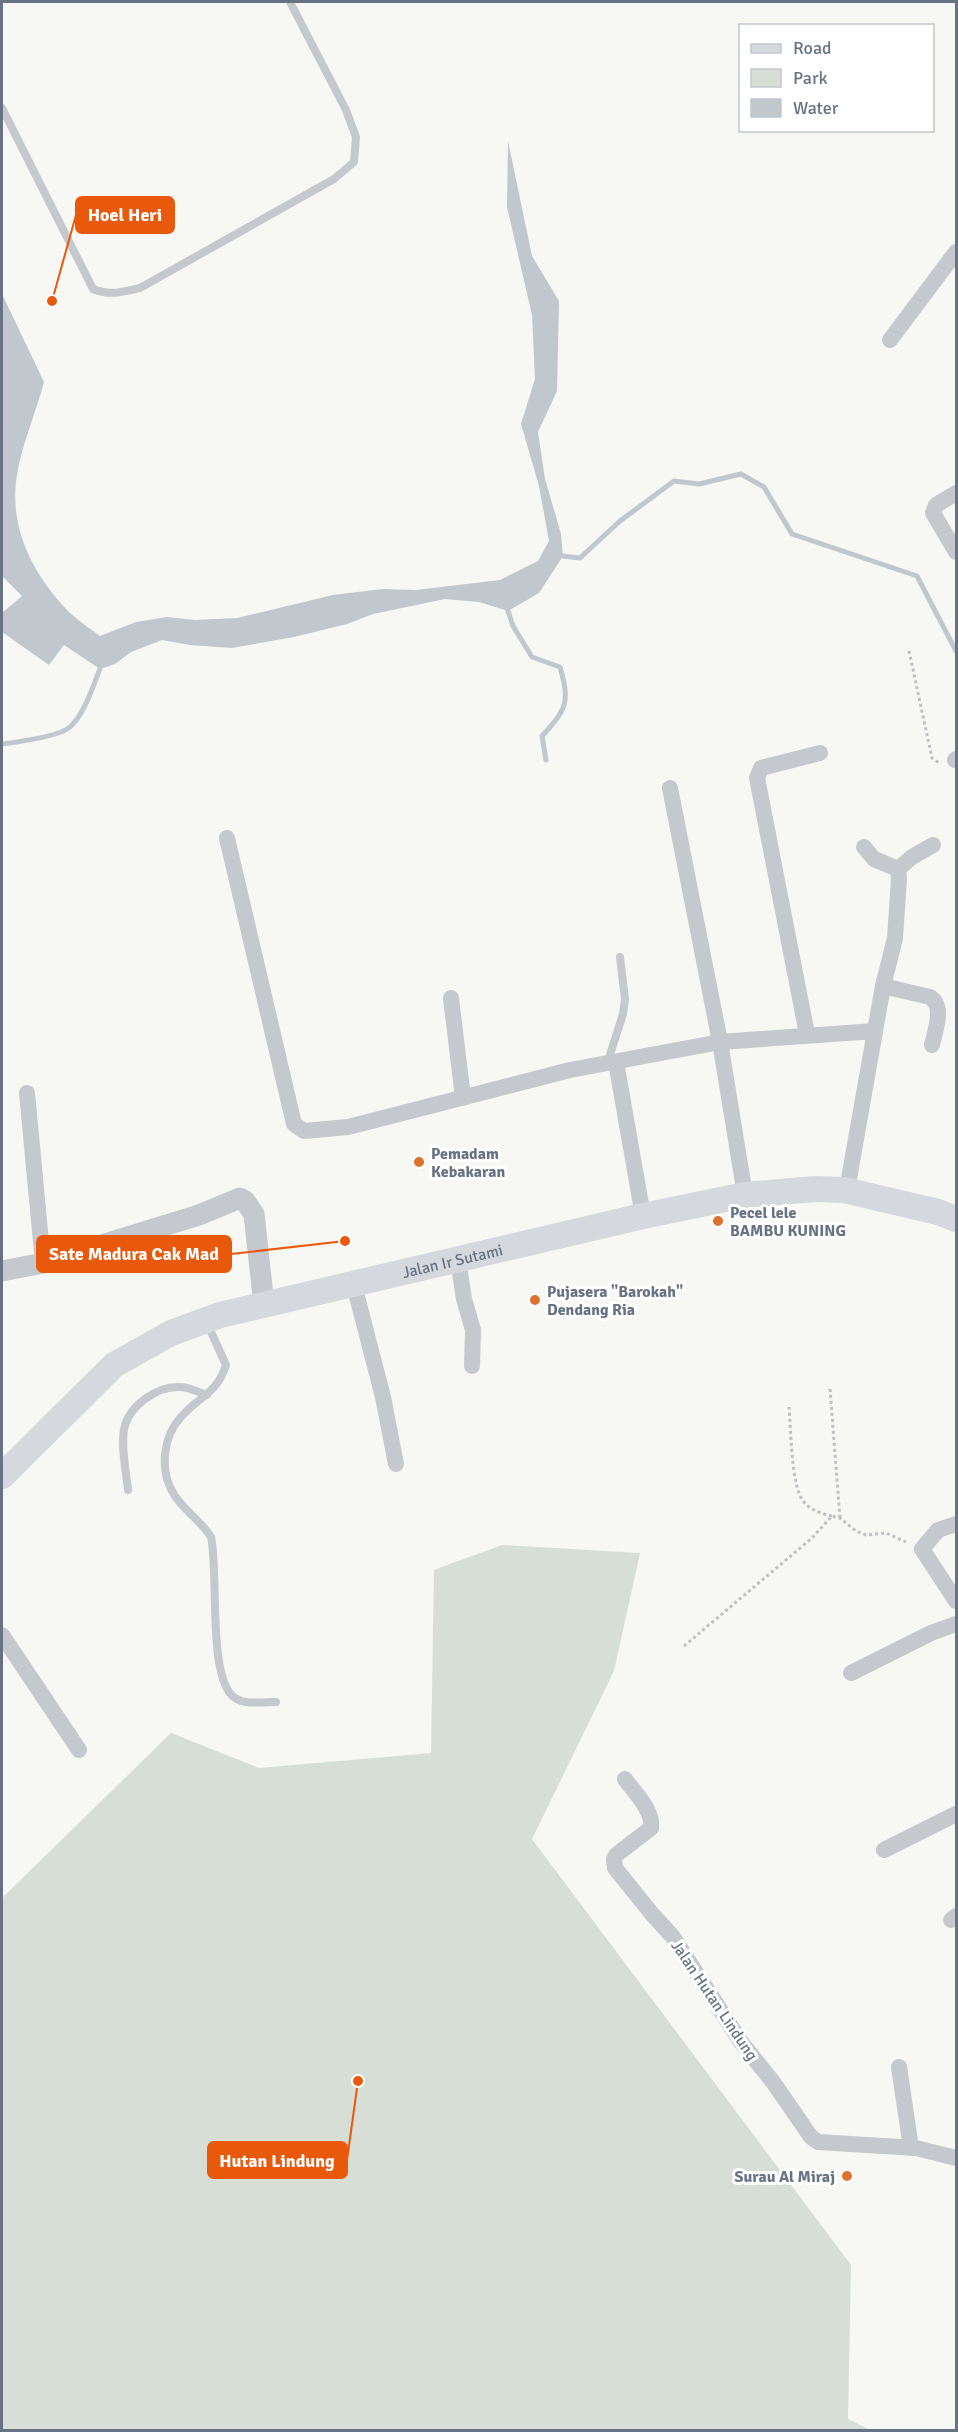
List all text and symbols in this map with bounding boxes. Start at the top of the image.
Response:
legend [739,24,934,132]
text: Road [793,37,832,59]
text: Park [793,67,828,89]
text: Water [793,97,839,119]
callout: Hoel Heri [76,197,174,233]
text: Hoel Heri [88,204,162,226]
place label: Pemadam Kebakaran [431,1144,505,1182]
marker: Pemadam Kebakaran [412,1155,426,1169]
place label: Pecel lele BAMBU KUNING [730,1203,846,1241]
marker: Pecel lele BAMBU KUNING [711,1214,725,1228]
callout: Sate Madura Cak Mad [37,1236,231,1272]
street label: Jalan Ir Sutami [400,1240,505,1283]
text: Sate Madura Cak Mad [49,1243,219,1265]
place label: Pujasera "Barokah" Dendang Ria [547,1282,683,1320]
marker: Pujasera "Barokah" Dendang Ria [528,1293,542,1307]
street label: Jalan Hutan Lindung [666,1937,762,2065]
callout: Hutan Lindung [208,2142,347,2178]
text: Hutan Lindung [219,2150,335,2172]
place label: Surau Al Miraj [735,2167,835,2187]
marker: Surau Al Miraj [840,2169,854,2183]

